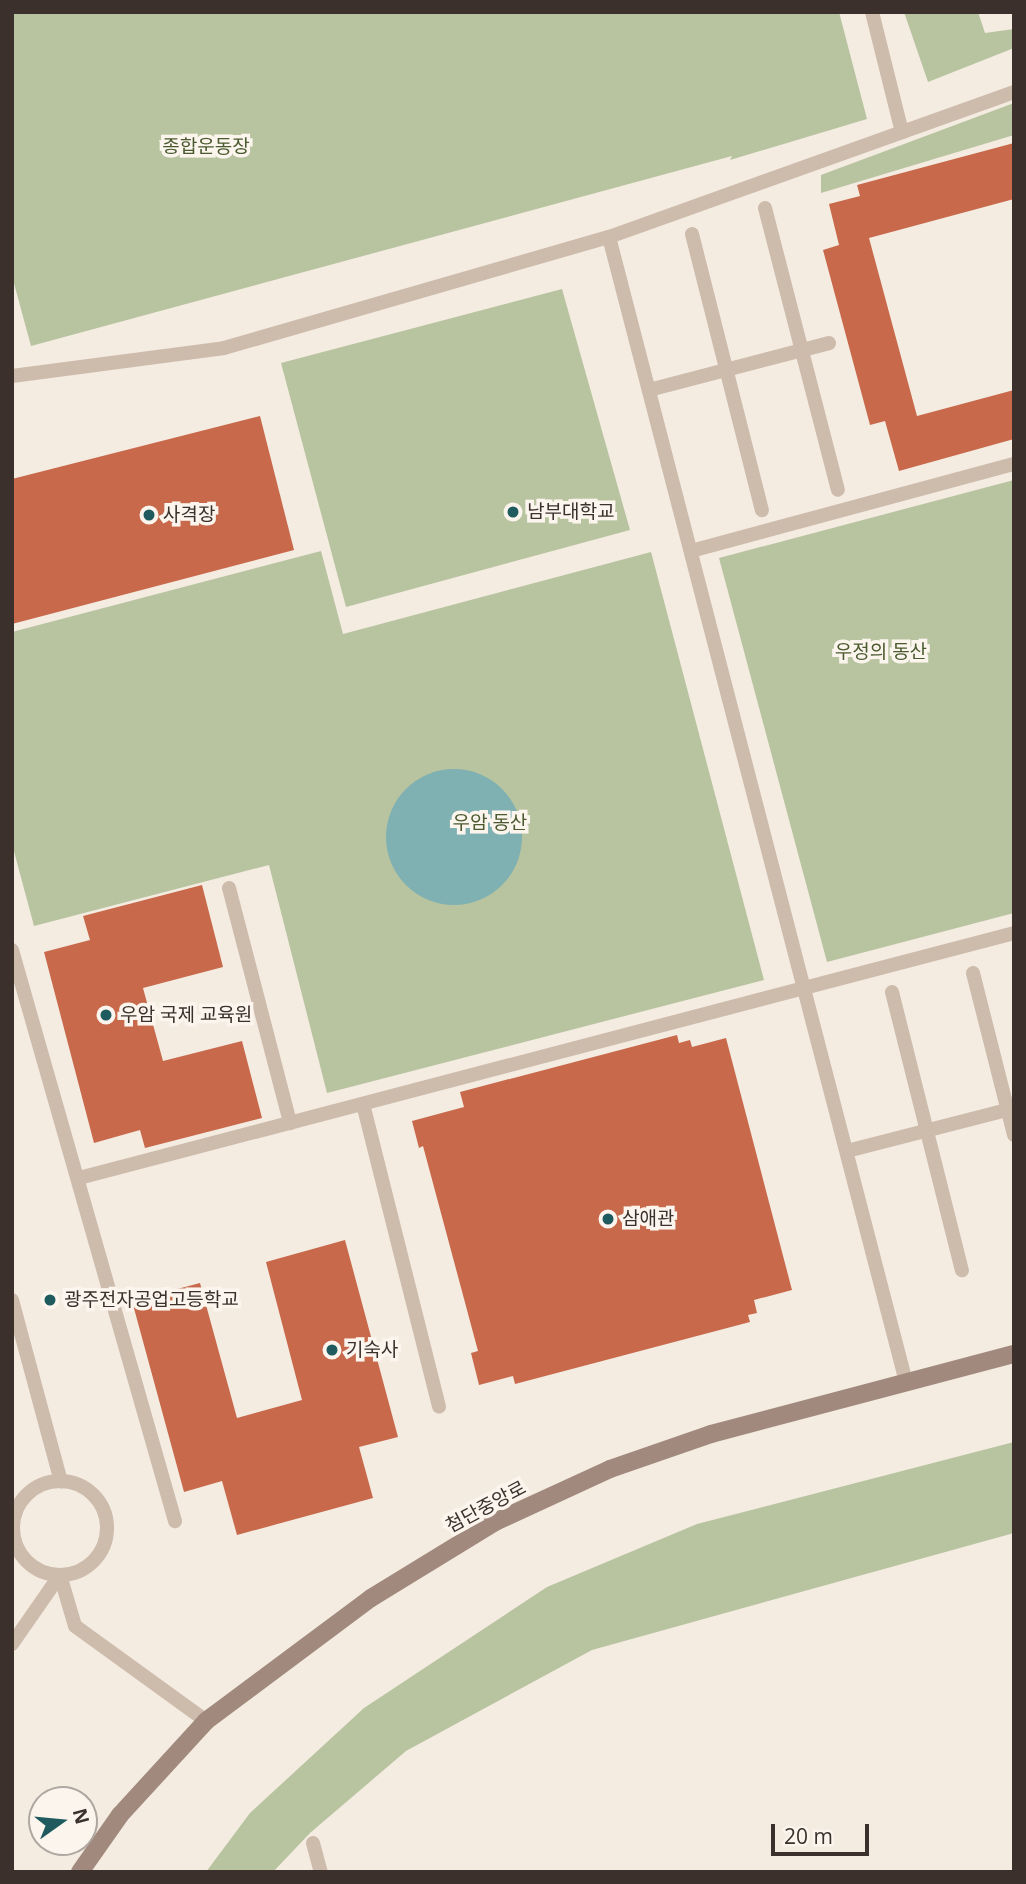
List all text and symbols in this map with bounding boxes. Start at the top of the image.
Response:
park label: 종합운동장 [162,136,250,158]
place label: 남부대학교 [527,501,614,523]
place label: 사격장 [163,504,215,526]
marker: 남부대학교 [505,504,521,520]
marker: 사격장 [141,507,157,523]
park label: 우정의 동산 [835,641,927,663]
park label: 우암 동산 [453,812,527,834]
place label: 우암 국제 교육원 [120,1004,252,1026]
marker: 우암 국제 교육원 [98,1007,114,1023]
place label: 삼애관 [622,1208,674,1230]
marker: 삼애관 [600,1211,616,1227]
place label: 광주전자공업고등학교 [64,1289,239,1311]
marker: 광주전자공업고등학교 [42,1292,58,1308]
place label: 기숙사 [346,1339,398,1361]
marker: 기숙사 [324,1342,340,1358]
street label: 첨단중앙로 [442,1476,530,1538]
north arrow [28,1786,98,1856]
text: N [67,1805,96,1827]
scale bar [774,1811,872,1855]
text: 20 m [784,1822,833,1850]

